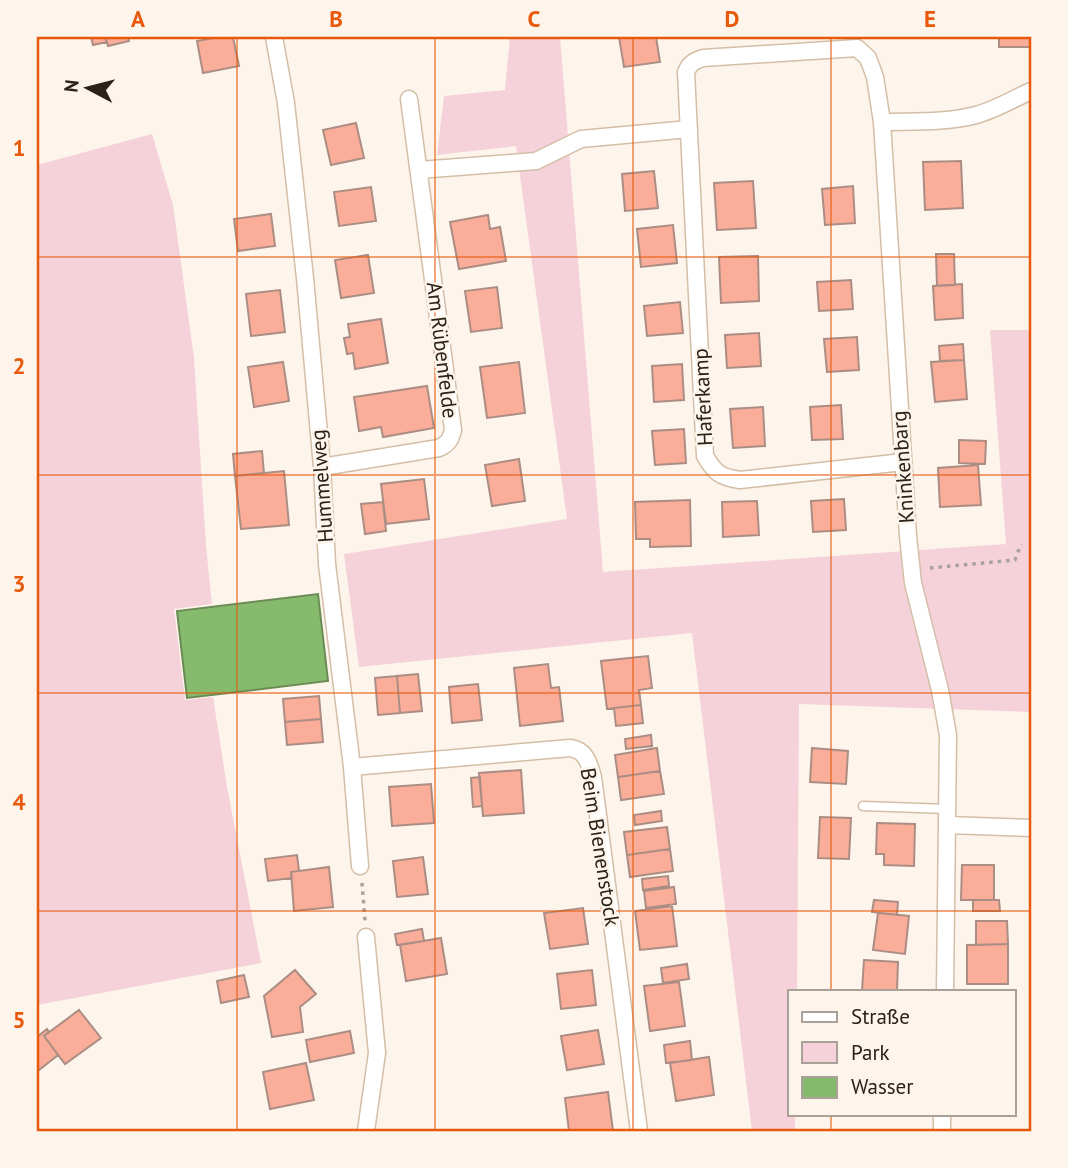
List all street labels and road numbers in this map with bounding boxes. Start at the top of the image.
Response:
street label: Am Rübenfelde [421,280,464,420]
street label: Haferkamp [686,348,719,447]
street label: Kninkenbarg [885,410,920,524]
street label: Hummelweg [304,429,339,543]
street label: Beim Bienenstock [575,766,626,928]

